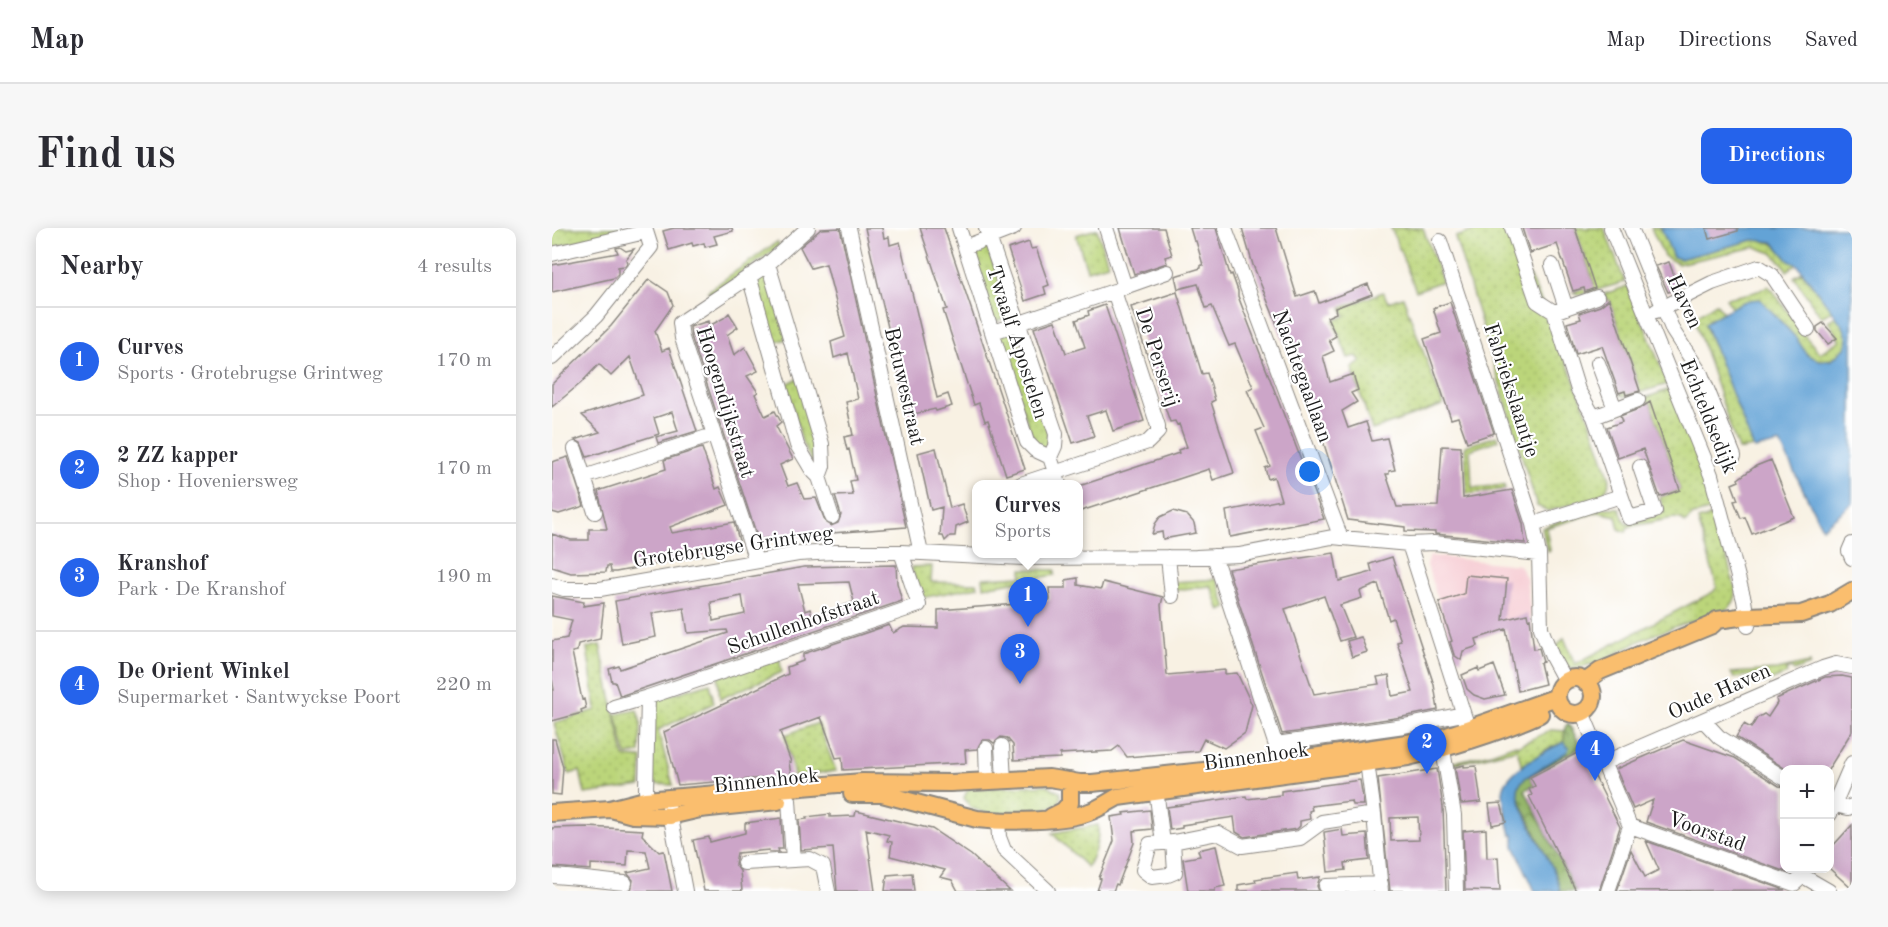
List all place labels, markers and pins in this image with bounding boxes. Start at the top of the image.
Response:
pin: 1 [1008,578,1048,627]
pin: 3 [1000,634,1040,684]
pin: 2 [1408,724,1446,774]
pin: 4 [1576,732,1614,781]

